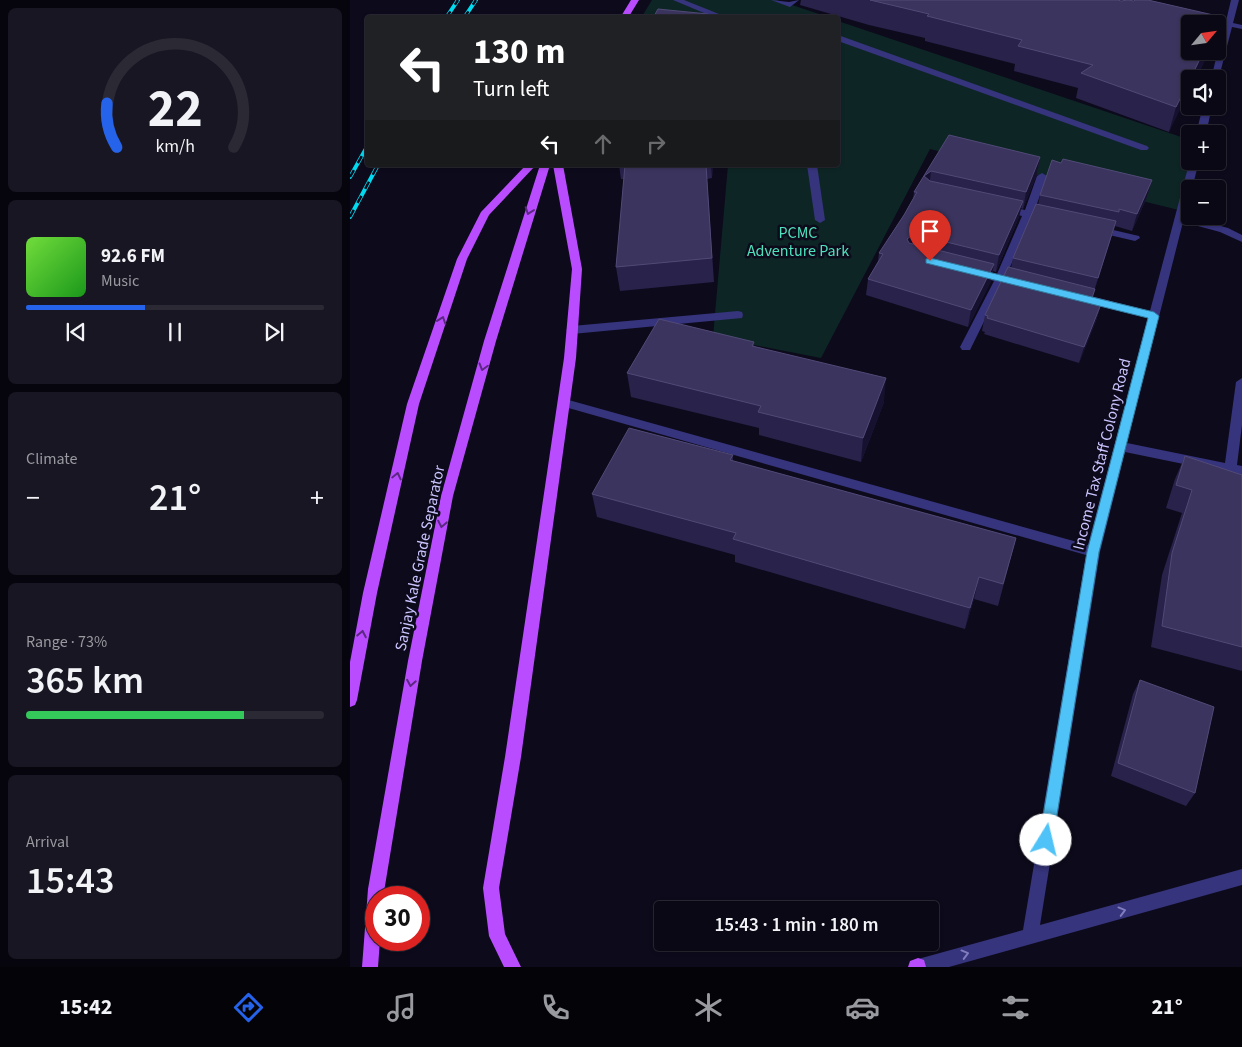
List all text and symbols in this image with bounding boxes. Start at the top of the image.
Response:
north arrow [1181,15,1226,60]
map controls [1181,15,1226,225]
text: 130 m [473,27,565,77]
icon: left [390,35,455,100]
button: sound [1181,70,1226,115]
text: 22 [148,73,202,147]
text: Turn left [473,73,549,105]
button: + [1181,125,1226,170]
icon: left [536,130,564,158]
icon: ahead [589,130,617,158]
icon: right [642,130,670,158]
text: km/h [155,134,195,159]
button: − [1181,180,1226,225]
one-way arrow [525,206,535,215]
pin [909,210,951,261]
icon: arrive [916,217,944,245]
park label: PCMC Adventure Park [747,222,849,262]
text: 92.6 FM [101,243,165,270]
text: Music [101,270,139,292]
one-way arrow [436,316,446,324]
icon: previous [62,318,90,346]
icon: pause [161,318,189,346]
icon: next [260,318,288,346]
street label: Income Tax Staff Colony Road [1067,356,1136,552]
one-way arrow [478,362,489,371]
text: Climate [26,448,77,470]
street label: Sanjay Kale Grade Separator [390,463,451,653]
text: 21° [149,471,201,525]
one-way arrow [391,471,401,480]
text: − [26,478,40,518]
text: + [310,478,324,518]
one-way arrow [437,519,447,528]
one-way arrow [356,630,367,639]
text: Range · 73% [26,631,107,653]
text: 365 km [26,654,144,708]
one-way arrow [407,679,417,688]
position arrow [1019,813,1071,865]
text: Arrival [26,831,69,853]
text: 15:43 [26,854,114,908]
speed limit sign: 30 [365,886,430,951]
one-way arrow [1117,907,1125,917]
text: 15:43 · 1 min · 180 m [714,912,879,939]
one-way arrow [960,949,969,960]
icon: directions [231,990,266,1025]
icon: music [384,990,419,1025]
icon: phone [538,990,573,1025]
icon: climate [691,990,726,1025]
icon: car [845,990,880,1025]
icon: filters [998,990,1033,1025]
text: 15:42 [59,991,112,1023]
text: 21° [1151,991,1183,1023]

